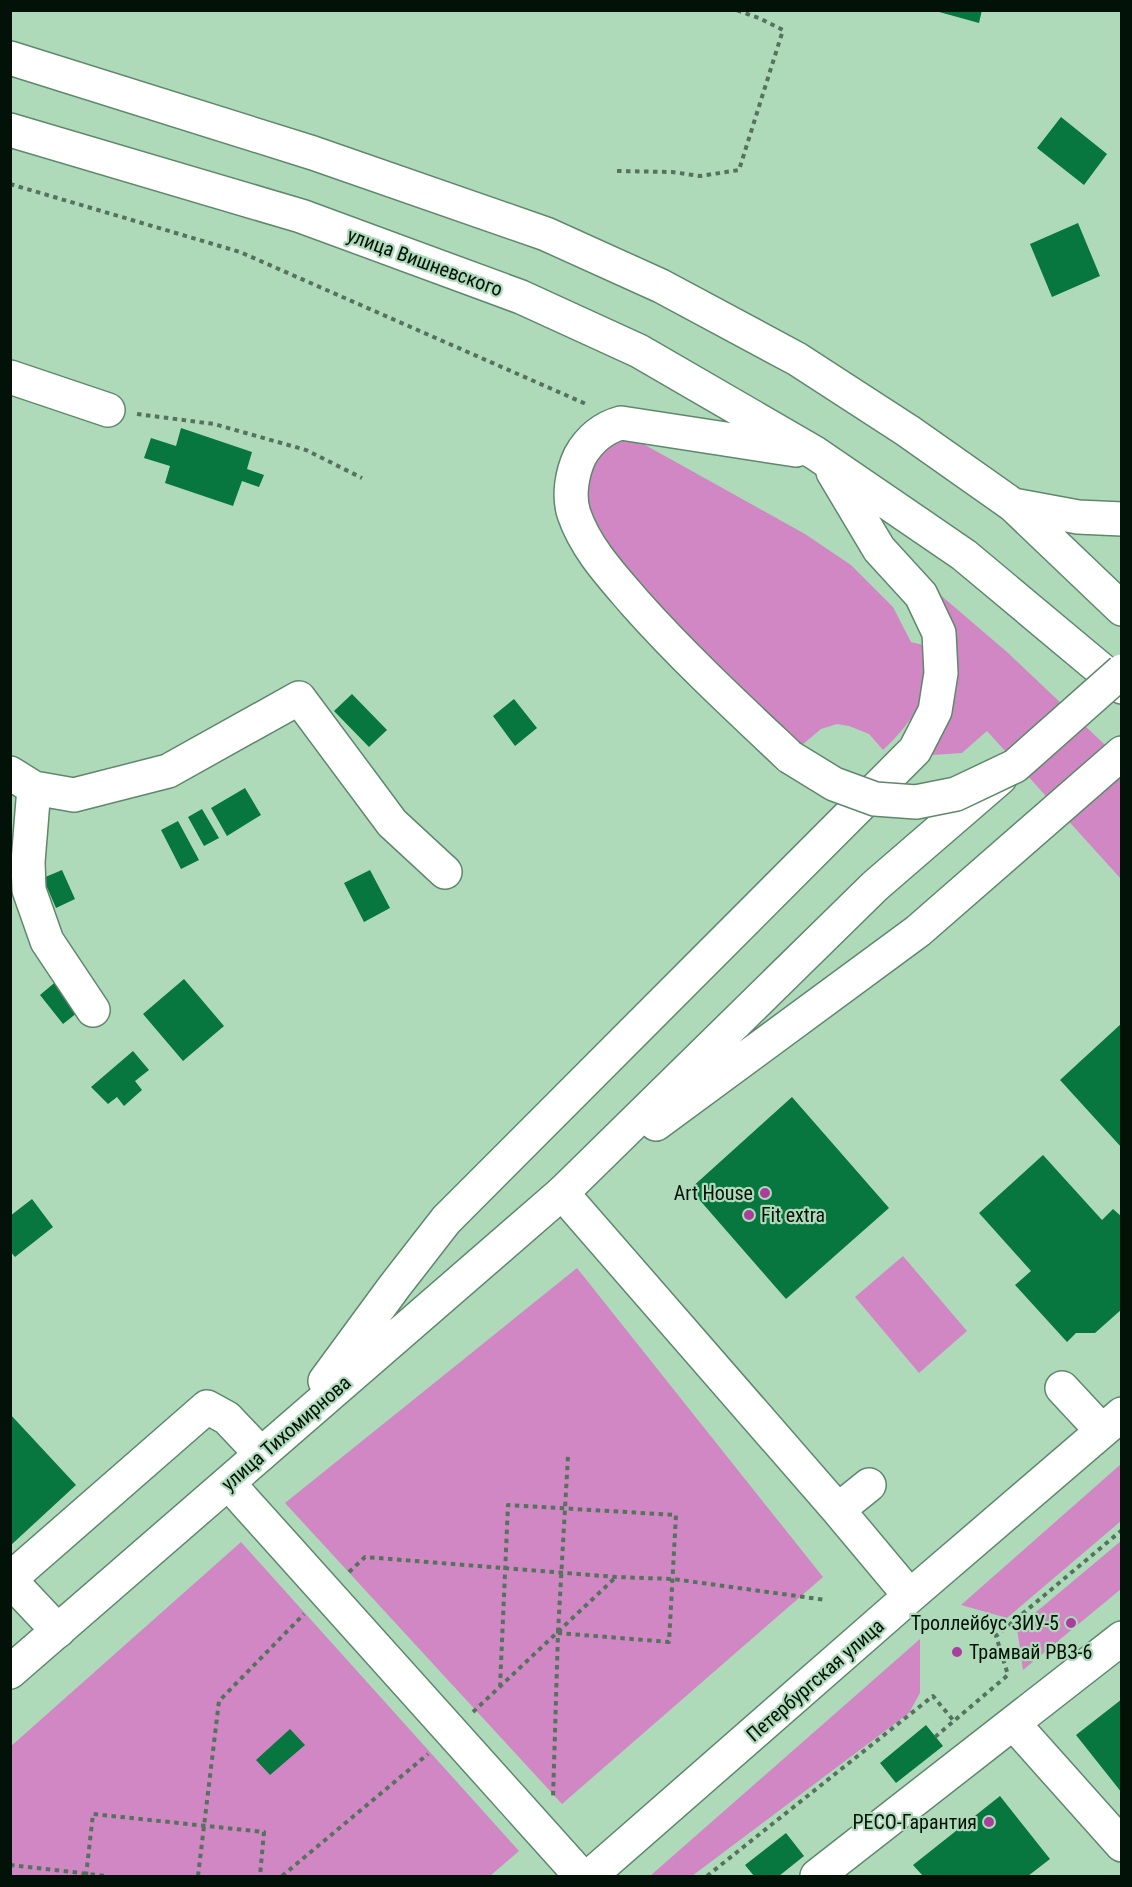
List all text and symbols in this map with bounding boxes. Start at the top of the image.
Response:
street label: улица Вишневского [344,223,506,301]
place label: Art House [674,1181,753,1205]
marker: Art House [758,1186,772,1200]
place label: Fit extra [761,1203,825,1227]
marker: Fit extra [742,1208,756,1222]
street label: улица Тихомирнова [216,1370,356,1496]
place label: Троллейбус ЗИУ-5 [911,1611,1059,1635]
street label: Петербургская улица [741,1614,889,1746]
marker: Троллейбус ЗИУ-5 [1064,1616,1078,1630]
place label: Трамвай РВЗ-6 [969,1640,1092,1664]
marker: Трамвай РВЗ-6 [950,1645,964,1659]
place label: РЕСО-Гарантия [852,1810,977,1834]
marker: РЕСО-Гарантия [982,1815,996,1829]

